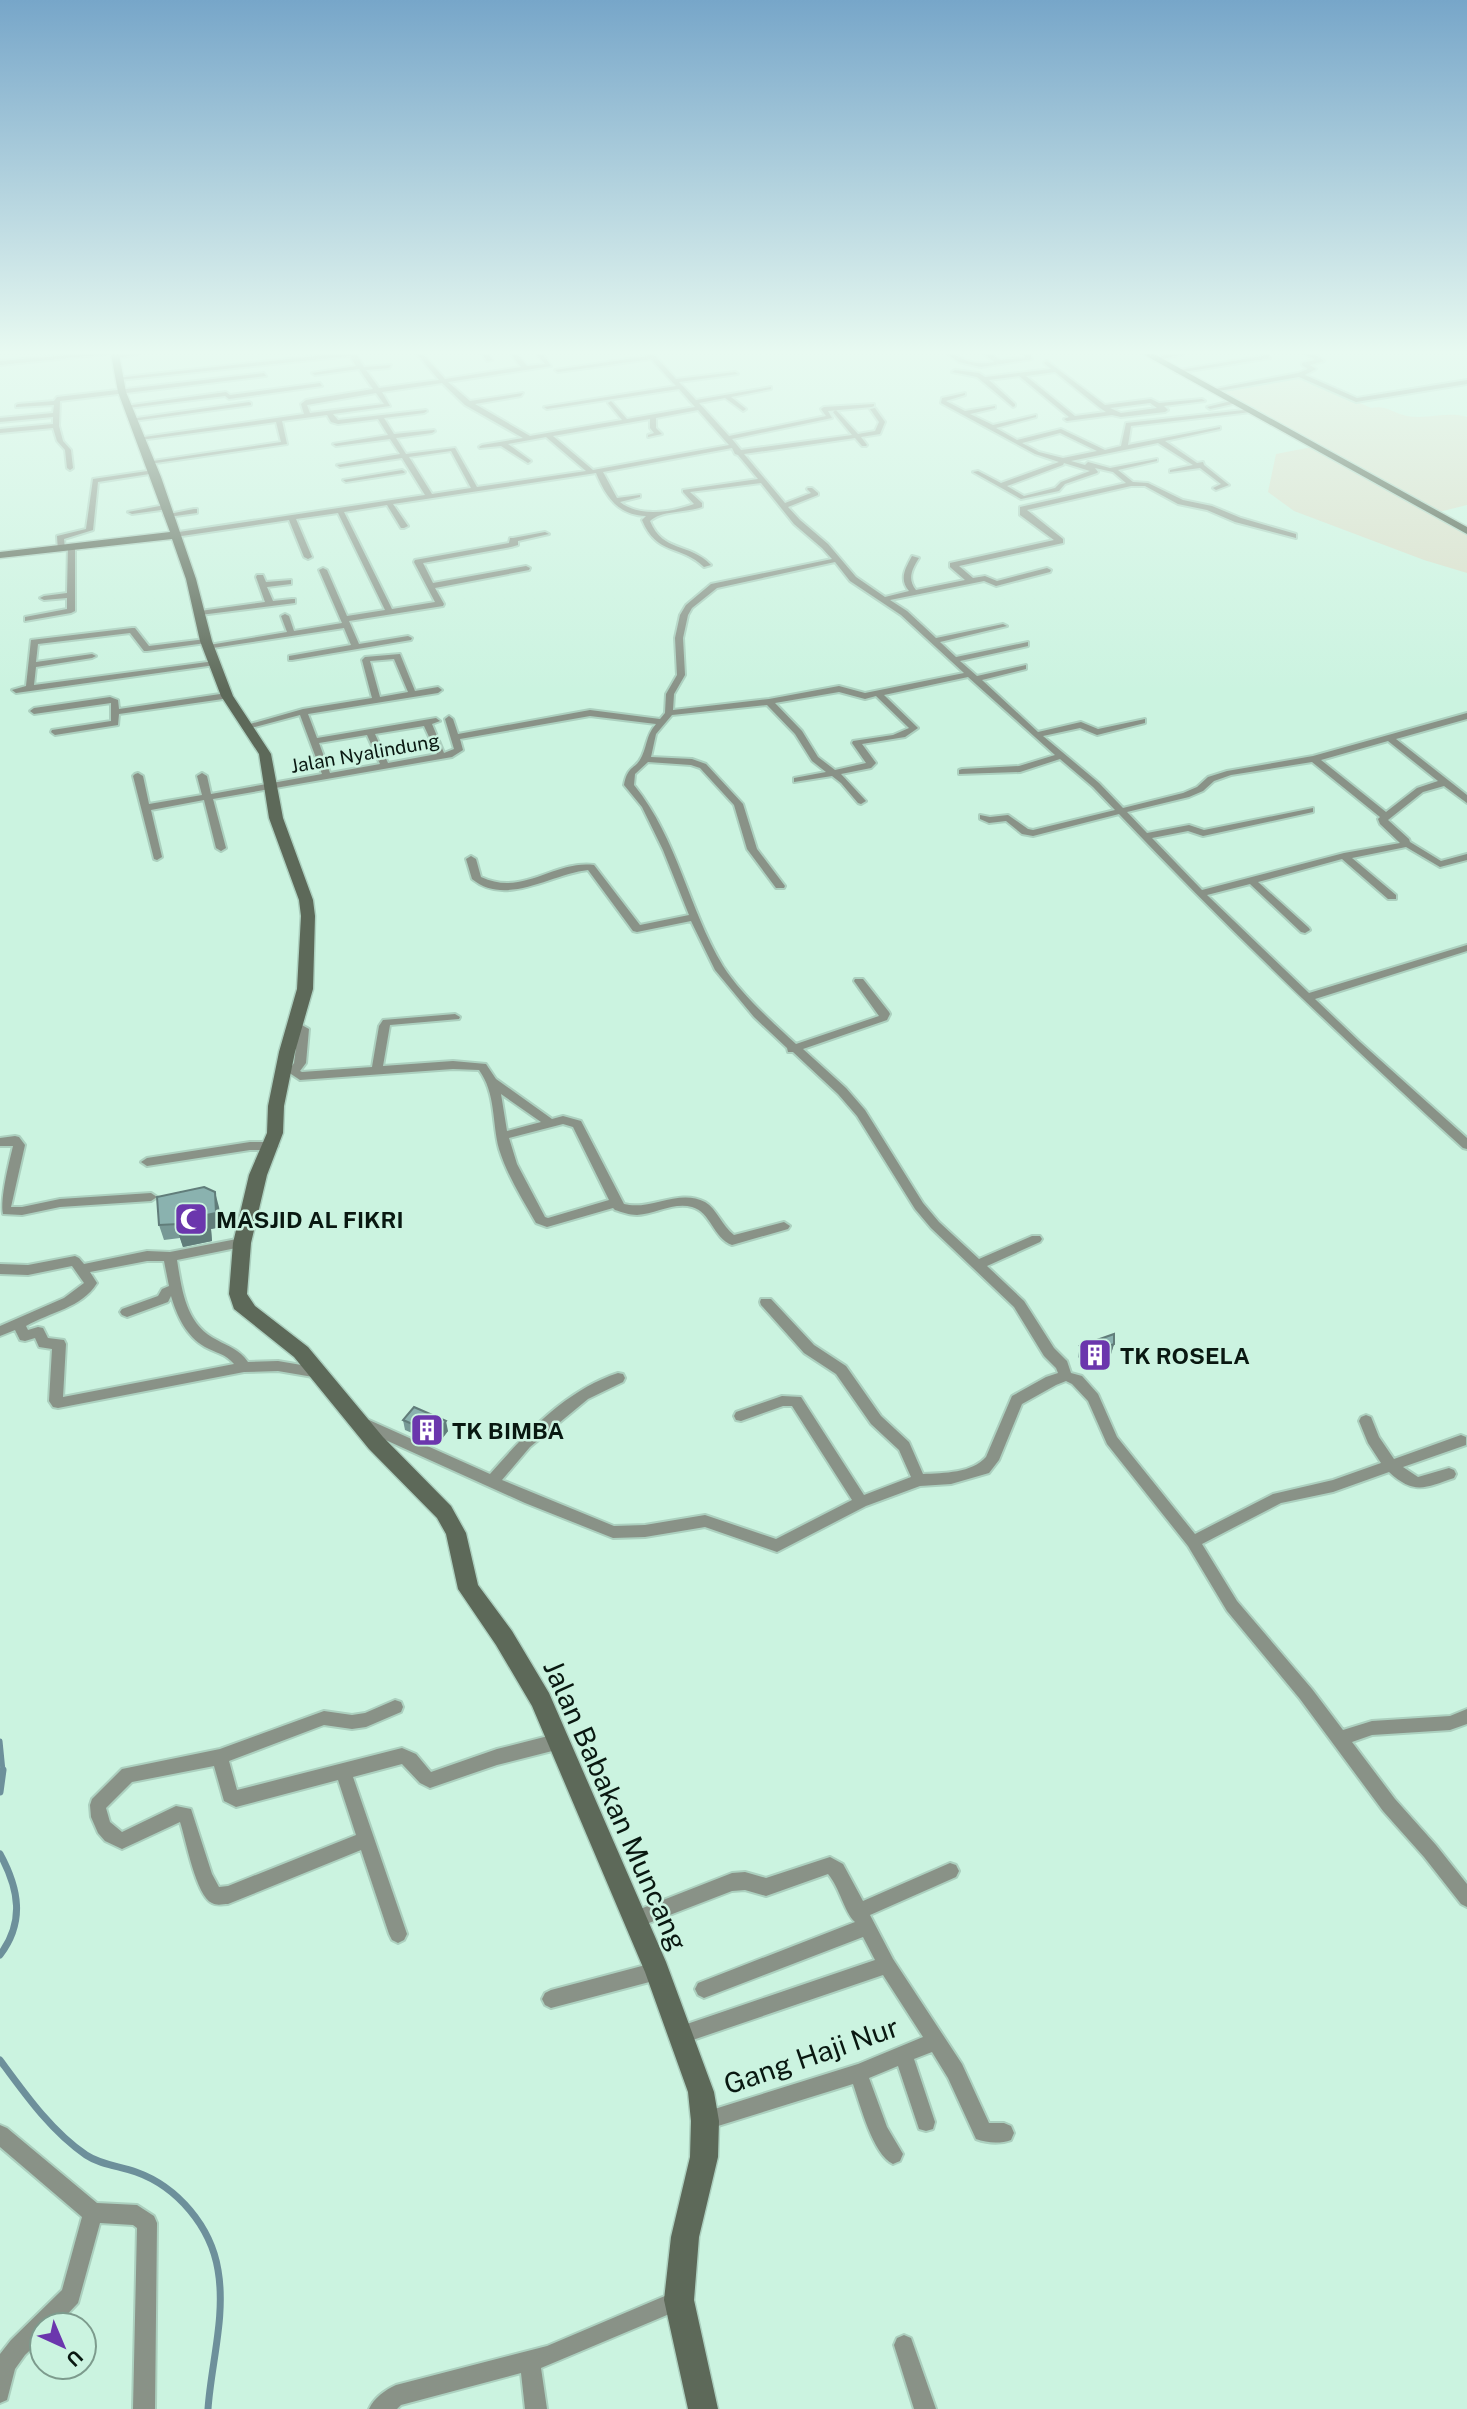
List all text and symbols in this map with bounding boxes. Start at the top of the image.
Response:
street label: Jalan Nyalindung [289,729,441,777]
mosque icon: MASJID AL FIKRI [172,1200,210,1238]
place label: MASJID AL FIKRI [216,1206,404,1233]
building icon: TK ROSELA [1076,1336,1114,1374]
place label: TK ROSELA [1120,1342,1250,1369]
building icon: TK BIMBA [408,1411,446,1449]
place label: TK BIMBA [452,1417,565,1444]
street label: Jalan Babakan Muncang [537,1655,695,1955]
street label: Gang Haji Nur [719,2010,903,2100]
north arrow [28,2311,98,2381]
text: U [62,2346,87,2371]

